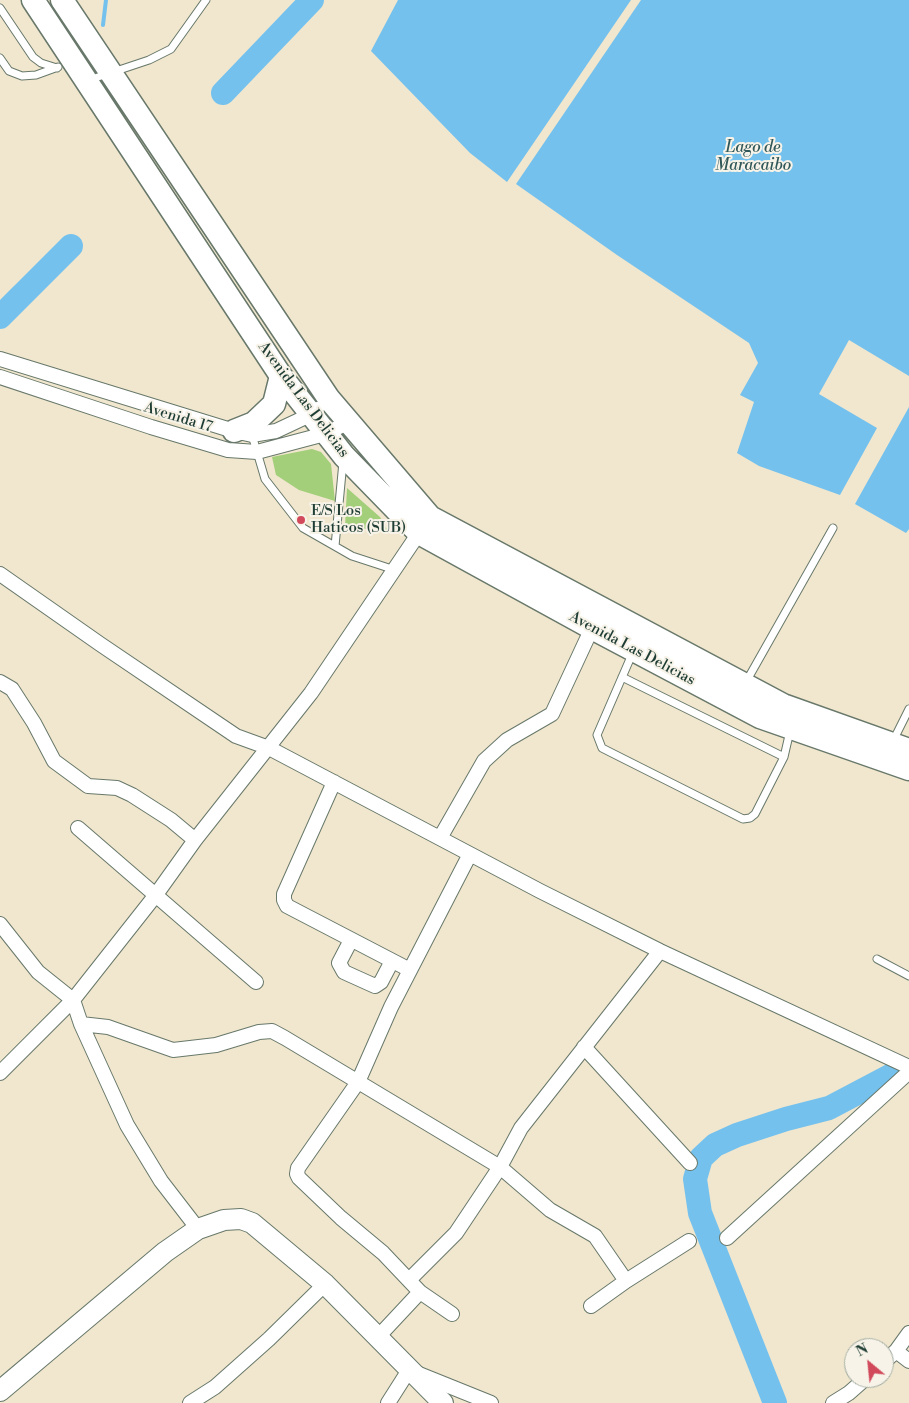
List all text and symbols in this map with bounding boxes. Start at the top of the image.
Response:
water label: Lago de Maracaibo [715,138,791,176]
street label: Avenida Las Delicias [254,339,352,461]
street label: Avenida 17 [142,399,214,437]
place label: E/S Los Haticos (SUB) [311,502,406,537]
marker: E/S Los Haticos (SUB) [295,514,307,526]
street label: Avenida Las Delicias [566,608,698,690]
north arrow [844,1338,894,1388]
text: N [853,1340,872,1361]

